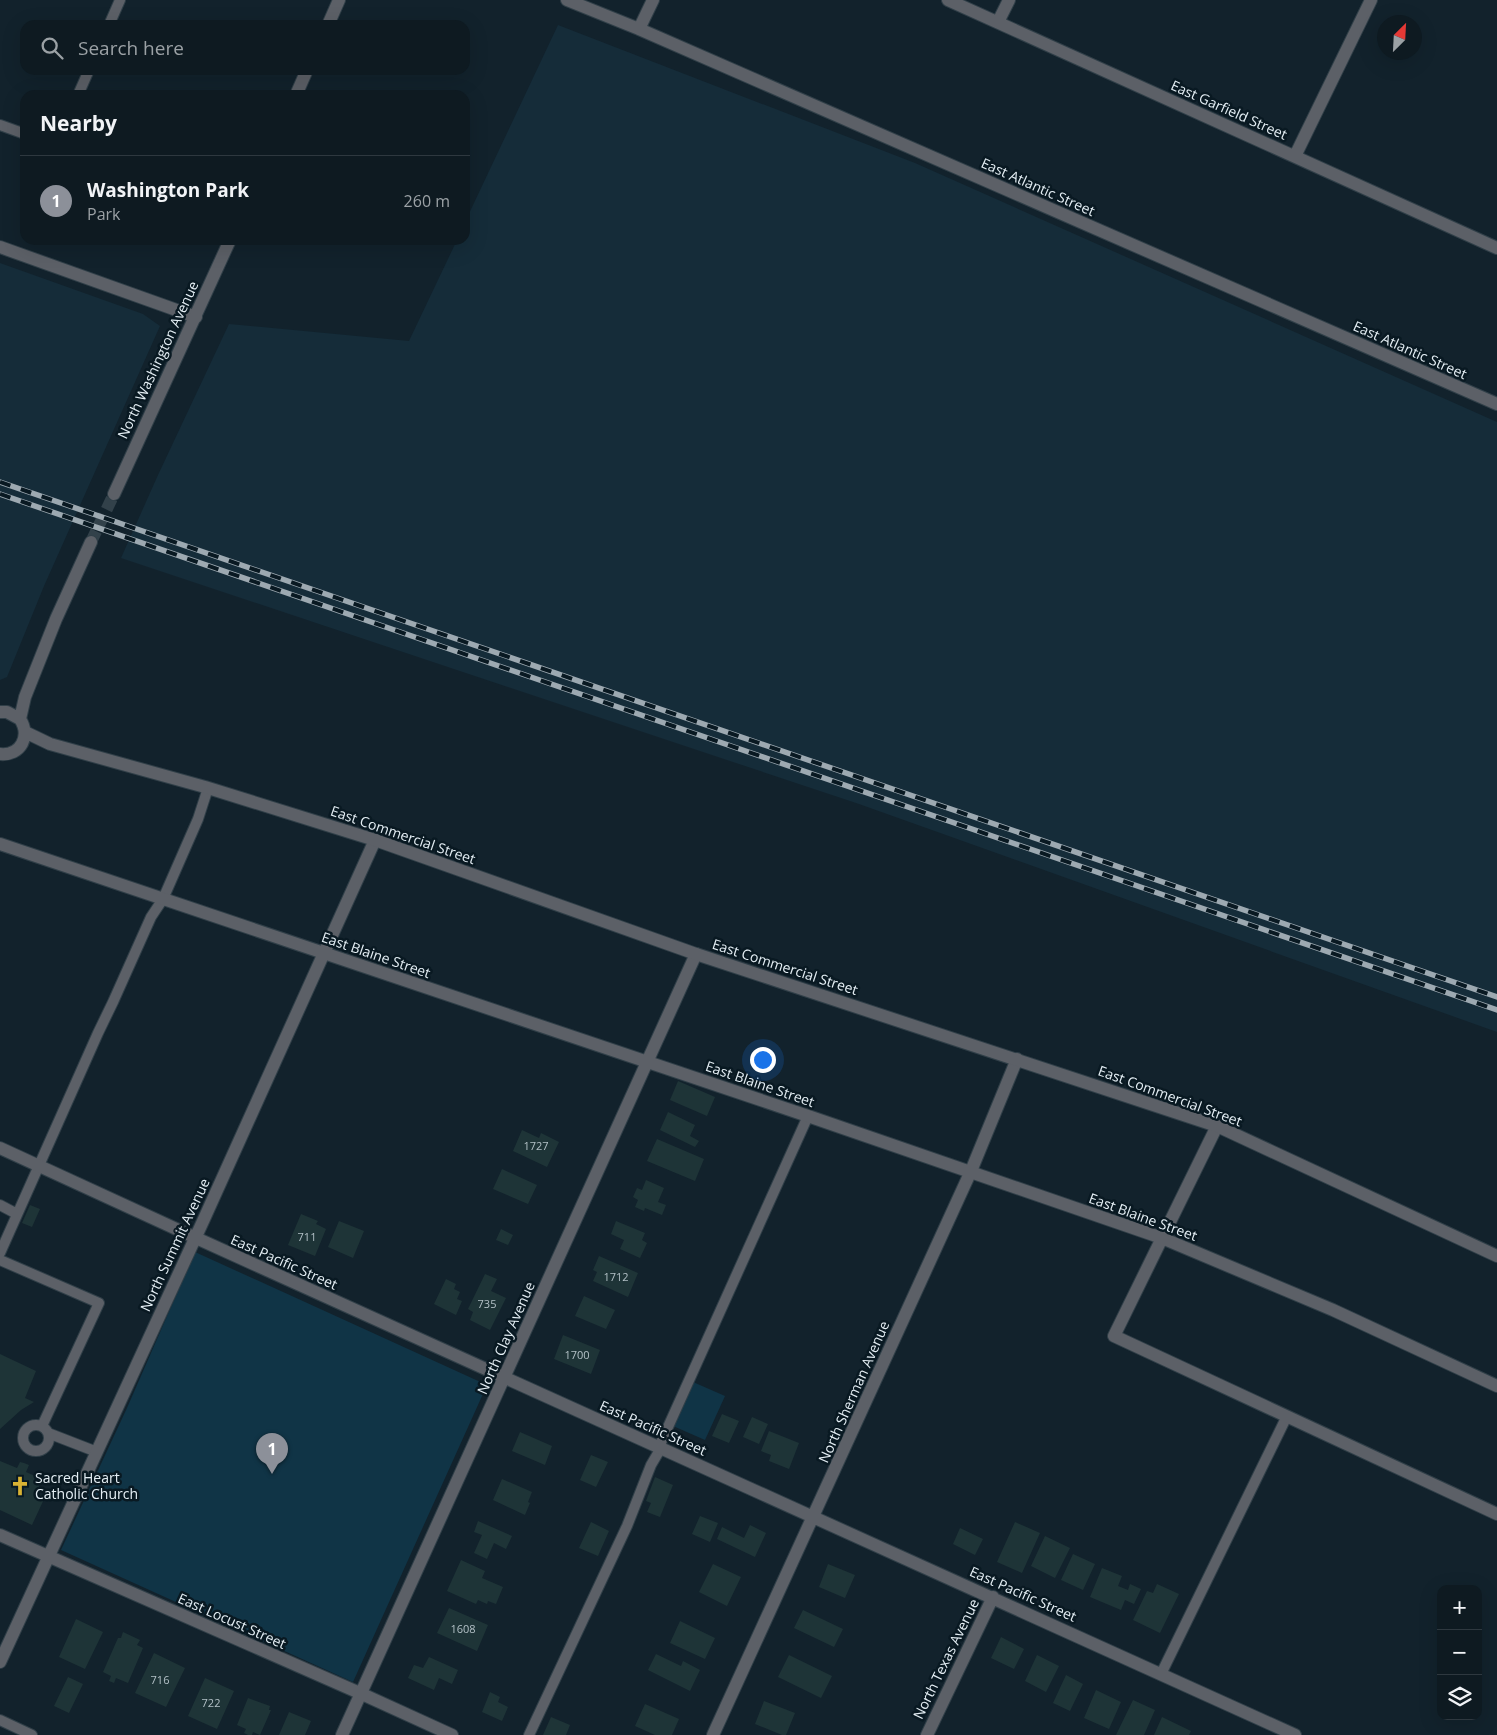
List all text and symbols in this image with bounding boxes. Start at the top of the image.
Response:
north arrow [1377,15,1422,60]
search box [20,20,470,75]
icon: search [38,34,66,62]
text: Search here [78,35,184,61]
street label: East Garfield Street [1168,75,1290,144]
text: Nearby [40,109,117,137]
street label: East Atlantic Street [978,153,1098,220]
text: Washington Park [87,177,249,203]
text: 1 [51,190,61,212]
text: 260 m [404,190,450,212]
text: Park [87,203,120,225]
street label: North Washington Avenue [113,278,203,442]
street label: East Atlantic Street [1350,316,1470,383]
street label: East Commercial Street [328,801,478,868]
street label: East Blaine Street [319,927,433,982]
street label: East Commercial Street [710,934,860,999]
your location [750,1047,776,1073]
street label: East Blaine Street [703,1056,817,1111]
street label: East Commercial Street [1096,1061,1245,1130]
house number: 1727 [523,1138,549,1153]
street label: North Summit Avenue [135,1175,214,1315]
street label: East Blaine Street [1086,1188,1200,1245]
street label: East Pacific Street [228,1229,341,1294]
house number: 711 [298,1229,316,1244]
house number: 1712 [603,1269,629,1284]
street label: North Clay Avenue [472,1278,539,1397]
house number: 735 [478,1296,496,1311]
street label: North Sherman Avenue [814,1318,893,1466]
house number: 1700 [564,1347,590,1362]
street label: East Pacific Street [597,1395,710,1460]
pin: 1 [256,1433,288,1474]
place label: Sacred Heart Catholic Church [35,1468,138,1503]
church icon: Sacred Heart Catholic Church [9,1475,31,1497]
street label: East Pacific Street [967,1561,1080,1626]
map controls [1437,1585,1482,1720]
button: + [1437,1585,1482,1630]
street label: East Locust Street [175,1588,289,1653]
street label: North Texas Avenue [908,1595,983,1722]
house number: 1608 [450,1621,476,1636]
button: − [1437,1630,1482,1675]
house number: 716 [151,1672,169,1687]
button: layers [1437,1675,1482,1720]
house number: 722 [202,1695,220,1710]

